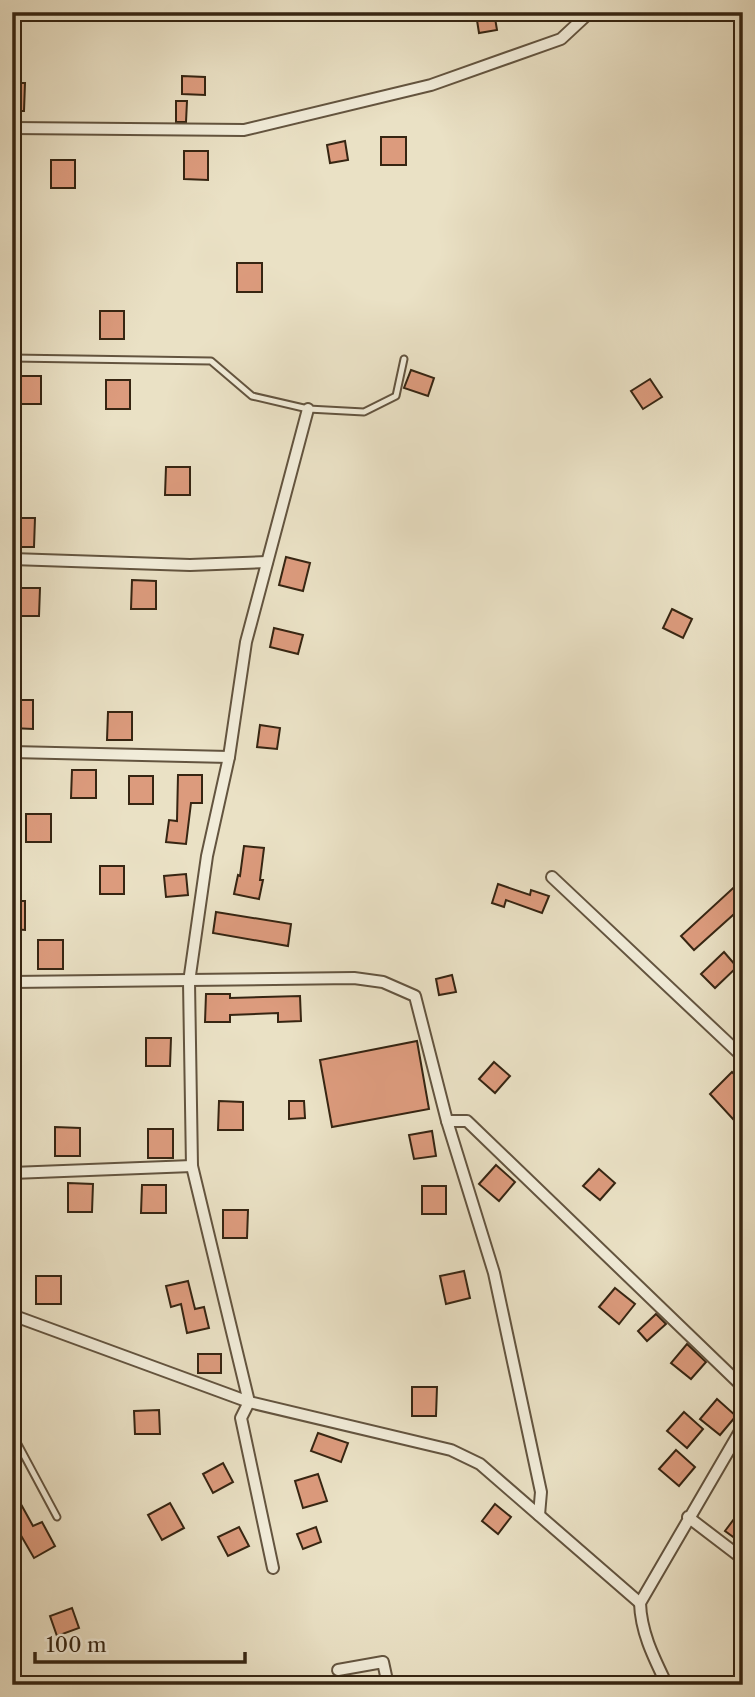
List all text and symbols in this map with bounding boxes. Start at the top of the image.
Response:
scale bar [35,1620,245,1664]
text: 100 m [46,1632,107,1657]

